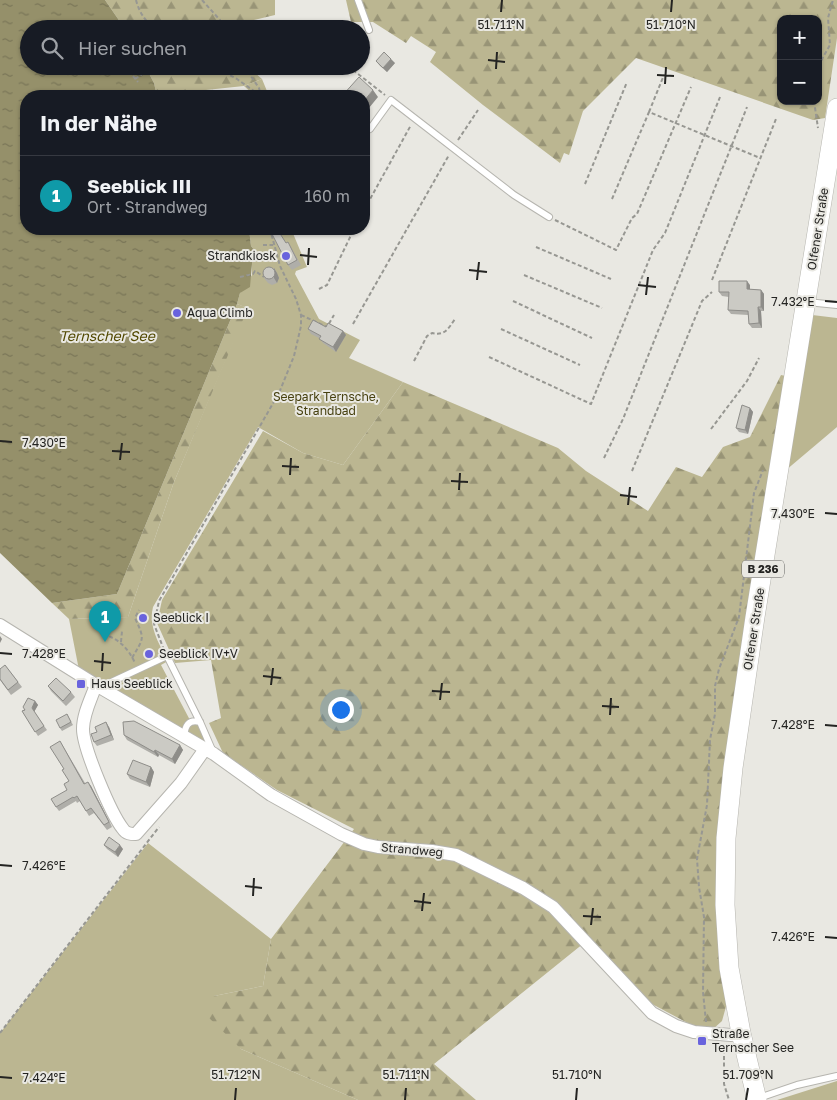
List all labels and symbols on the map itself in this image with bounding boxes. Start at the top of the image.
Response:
text: 51.711°N [477,17,525,32]
text: 51.710°N [646,17,696,32]
street label: Olfener Straße [804,187,831,271]
place label: Strandkiosk [207,248,276,263]
marker: Strandkiosk [280,250,292,262]
text: 7.432°E [771,294,815,309]
place label: Aqua Climb [187,305,253,320]
marker: Aqua Climb [171,307,183,319]
water label: Ternscher See [59,327,156,344]
park label: Seepark Ternsche, Strandbad [273,389,379,418]
text: 7.430°E [22,435,66,450]
text: 7.430°E [771,506,815,521]
road number: B 236 [742,560,784,578]
street label: Olfener Straße [740,587,767,671]
pin: 1 [89,601,121,642]
place label: Seeblick I [153,610,209,625]
marker: Seeblick I [137,612,149,624]
text: 7.428°E [22,646,66,661]
place label: Seeblick IV+V [159,646,238,661]
marker: Seeblick IV+V [143,648,155,660]
place label: Haus Seeblick [91,676,173,691]
marker: Haus Seeblick [75,678,87,690]
your location [328,697,354,723]
text: 7.428°E [771,717,815,732]
street label: Strandweg [380,839,444,860]
text: 7.426°E [22,858,66,873]
text: 7.426°E [771,929,815,944]
place label: Straße Ternscher See [712,1026,794,1055]
marker: Straße Ternscher See [696,1035,708,1047]
text: 51.712°N [211,1067,261,1082]
text: 51.711°N [382,1067,430,1082]
text: 51.710°N [552,1067,602,1082]
text: 51.709°N [722,1067,774,1082]
text: 7.424°E [23,1070,65,1085]

